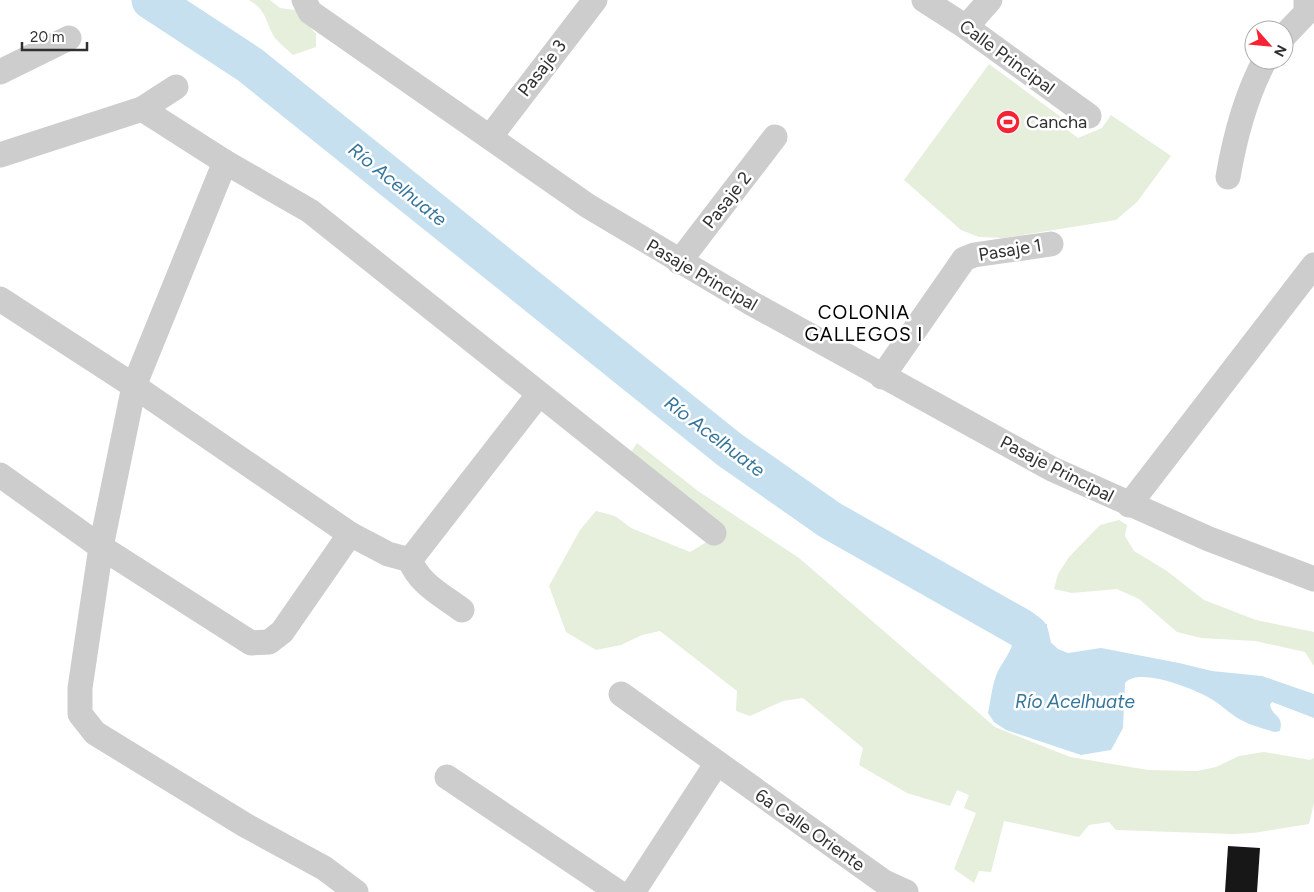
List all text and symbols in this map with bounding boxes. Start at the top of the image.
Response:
street label: Calle Principal [955,15,1059,99]
scale bar [22,20,88,52]
north arrow [1244,20,1294,70]
text: 20 m [30,28,64,46]
street label: Pasaje 3 [513,35,571,101]
text: N [1270,42,1290,59]
sports icon: Cancha [995,109,1021,135]
place label: Cancha [1026,111,1087,133]
water label: Río Acelhuate [344,138,452,231]
street label: Pasaje 2 [698,167,756,233]
street label: Pasaje Principal [643,234,761,316]
street label: Pasaje 1 [977,234,1043,266]
district label: COLONIA GALLEGOS I [805,301,923,346]
water label: Río Acelhuate [660,391,770,482]
street label: Pasaje Principal [997,431,1117,507]
water label: Río Acelhuate [1015,690,1136,713]
street label: 6a Calle Oriente [751,784,869,876]

